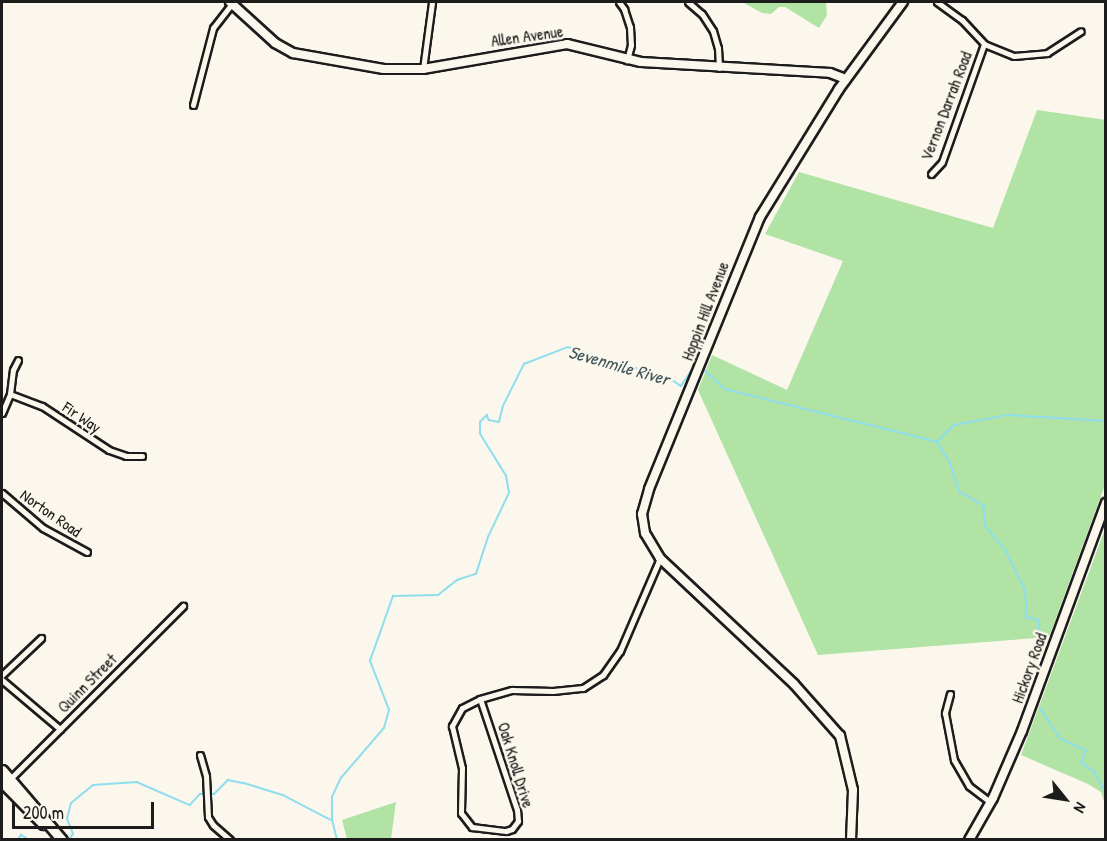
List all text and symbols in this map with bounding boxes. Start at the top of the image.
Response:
street label: Allen Avenue [490,21,564,51]
street label: Vernon Darrah Road [916,49,976,163]
street label: Hoppin Hill Avenue [677,259,733,363]
water label: Sevenmile River [566,341,672,391]
street label: Fir Way [59,397,105,437]
street label: Norton Road [17,485,85,541]
street label: Hickory Road [1007,630,1051,706]
street label: Quinn Street [53,649,121,717]
street label: Oak Knoll Drive [494,720,538,810]
north arrow [1035,769,1095,829]
scale bar [15,790,158,828]
text: N [1069,799,1092,817]
text: 200 m [23,800,64,825]

